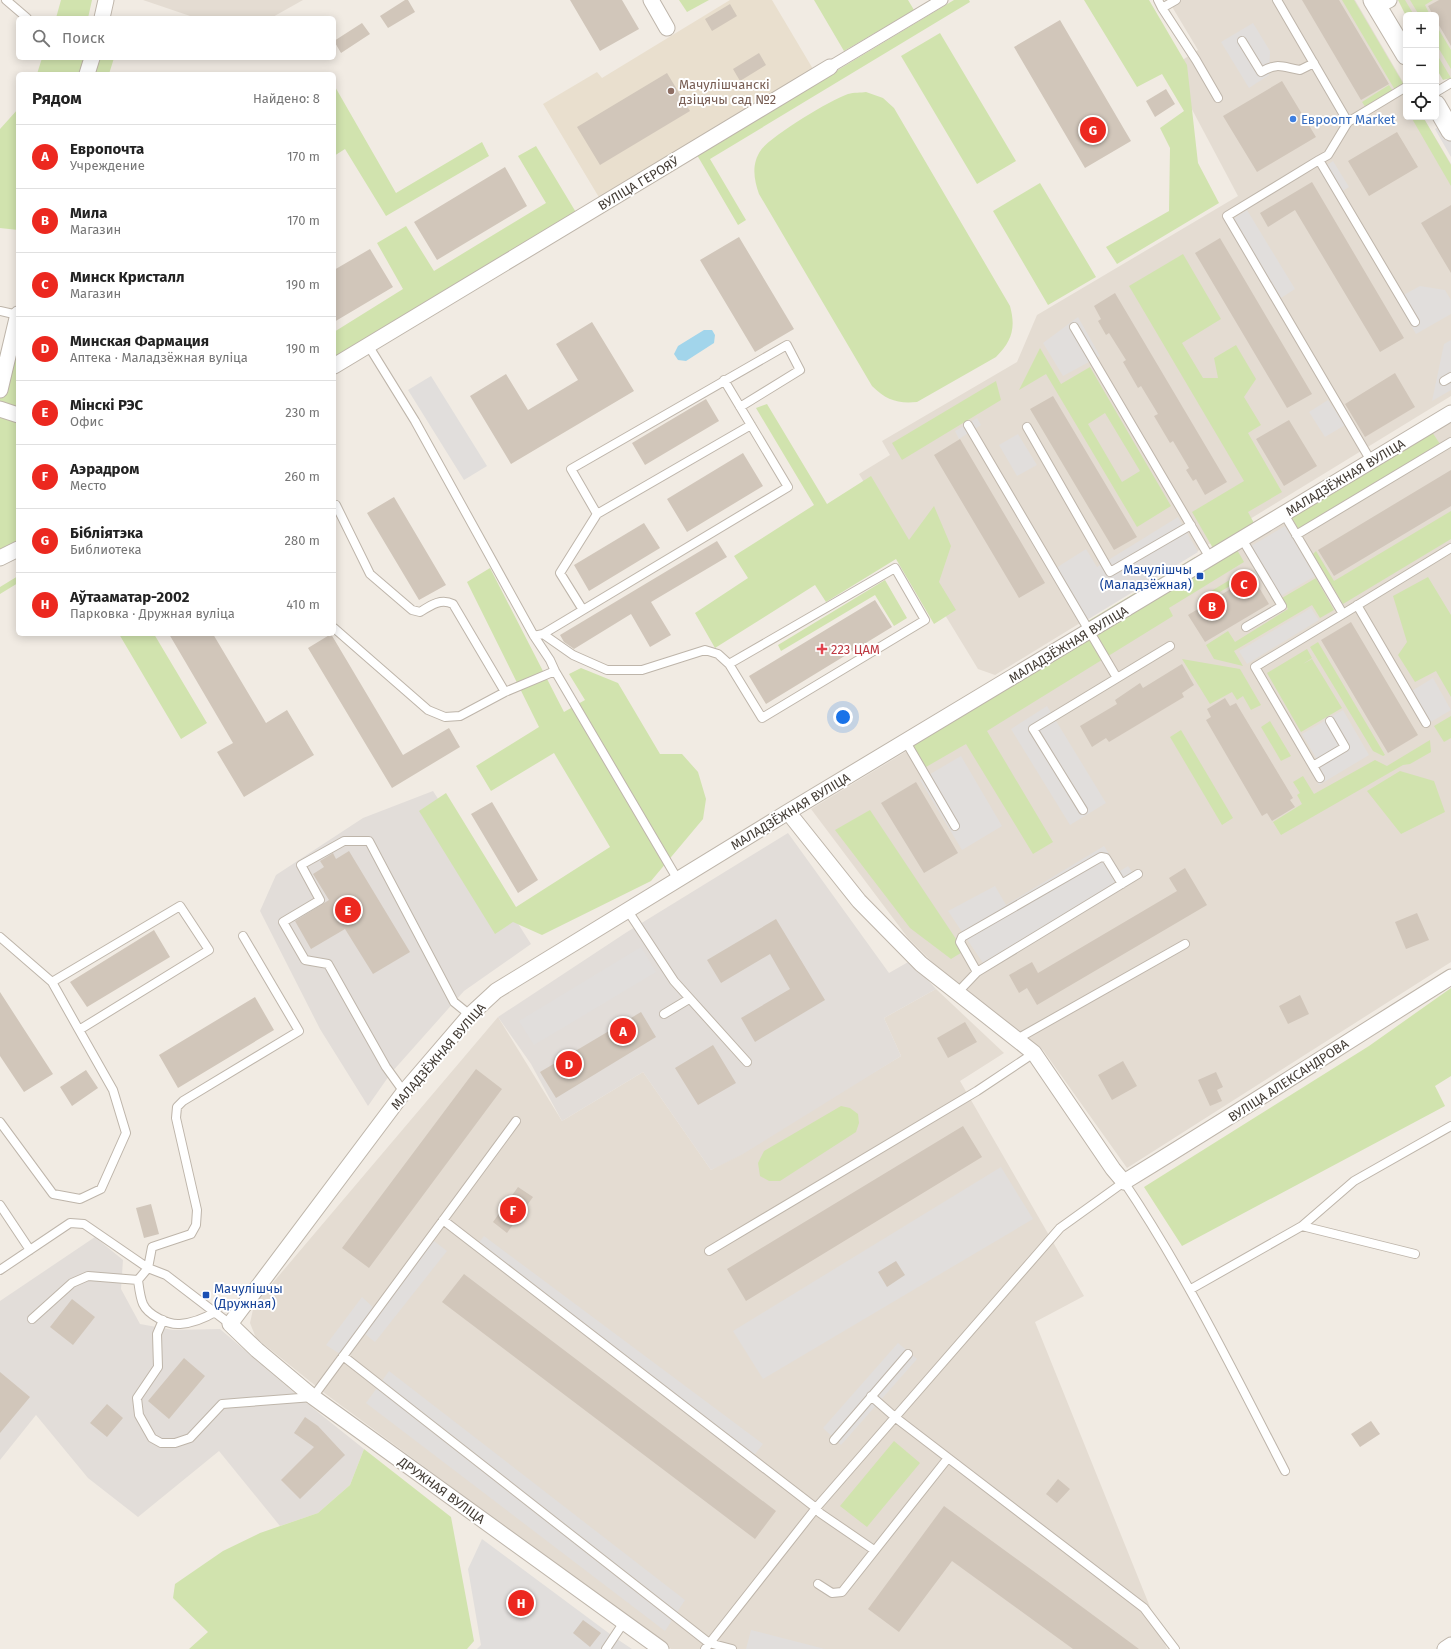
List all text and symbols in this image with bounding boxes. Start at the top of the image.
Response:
map controls [1403,12,1439,120]
button: + [1403,12,1439,48]
search box [16,16,336,60]
icon: search [30,27,52,49]
text: Поиск [62,29,105,47]
button: − [1403,48,1439,84]
place label: Мачулішчанскі дзіцячы сад №2 [679,77,776,107]
button: locate [1403,84,1439,120]
marker: Мачулішчанскі дзіцячы сад №2 [666,86,676,96]
text: Рядом [32,88,82,109]
text: Найдено: 8 [253,91,320,106]
place label: Евроопт Market [1301,112,1396,127]
marker: Евроопт Market [1288,114,1298,124]
pin: G [1080,115,1106,145]
text: Европочта [70,140,144,158]
text: A [41,149,49,164]
text: 170 m [287,149,320,164]
street label: ВУЛІЦА ГЕРОЯЎ [595,153,682,213]
text: Учреждение [70,158,145,173]
text: Мила [70,204,107,222]
text: B [41,213,49,228]
text: 170 m [287,213,320,228]
text: Магазин [70,222,121,237]
text: Минск Кристалл [70,268,185,286]
text: C [41,277,49,292]
text: 190 m [286,277,320,292]
text: Магазин [70,286,121,301]
text: Минская Фармация [70,332,209,350]
text: D [41,341,49,356]
text: 190 m [286,341,320,356]
text: Аптека · Маладзёжная вуліца [70,350,248,365]
text: Мінскі РЭС [70,396,143,414]
text: E [42,405,48,420]
text: 230 m [285,405,320,420]
text: Офис [70,414,104,429]
street label: МАЛАДЗЁЖНАЯ ВУЛІЦА [1283,436,1408,519]
text: Аэрадром [70,460,139,478]
text: F [42,469,48,484]
text: 260 m [285,469,320,484]
text: Место [70,478,107,493]
text: Бібліятэка [70,524,143,542]
text: G [41,533,49,548]
text: 280 m [285,533,320,548]
text: Библиотека [70,542,142,557]
place label: Мачулішчы (Маладзёжная) [1100,562,1192,592]
pin: C [1231,569,1257,599]
marker: Мачулішчы (Маладзёжная) [1195,571,1205,581]
text: Аўтааматар-2002 [70,588,189,606]
pin: B [1199,591,1225,621]
text: H [41,597,49,612]
text: 410 m [286,597,320,612]
street label: МАЛАДЗЁЖНАЯ ВУЛІЦА [1006,603,1131,686]
text: Парковка · Дружная вуліца [70,606,235,621]
place label: 223 ЦAM [831,642,880,657]
marker: 223 ЦAM [816,643,828,655]
your location [833,707,853,727]
street label: МАЛАДЗЁЖНАЯ ВУЛІЦА [728,770,853,853]
pin: E [335,895,361,925]
street label: МАЛАДЗЁЖНАЯ ВУЛІЦА [388,1000,489,1113]
pin: A [610,1016,636,1046]
street label: ВУЛІЦА АЛЕКСАНДРОВА [1225,1036,1352,1125]
pin: D [556,1049,582,1079]
pin: F [500,1195,526,1225]
place label: Мачулішчы (Дружная) [214,1281,283,1311]
marker: Мачулішчы (Дружная) [201,1290,211,1300]
street label: ДРУЖНАЯ ВУЛІЦА [395,1453,488,1527]
pin: H [508,1588,534,1618]

